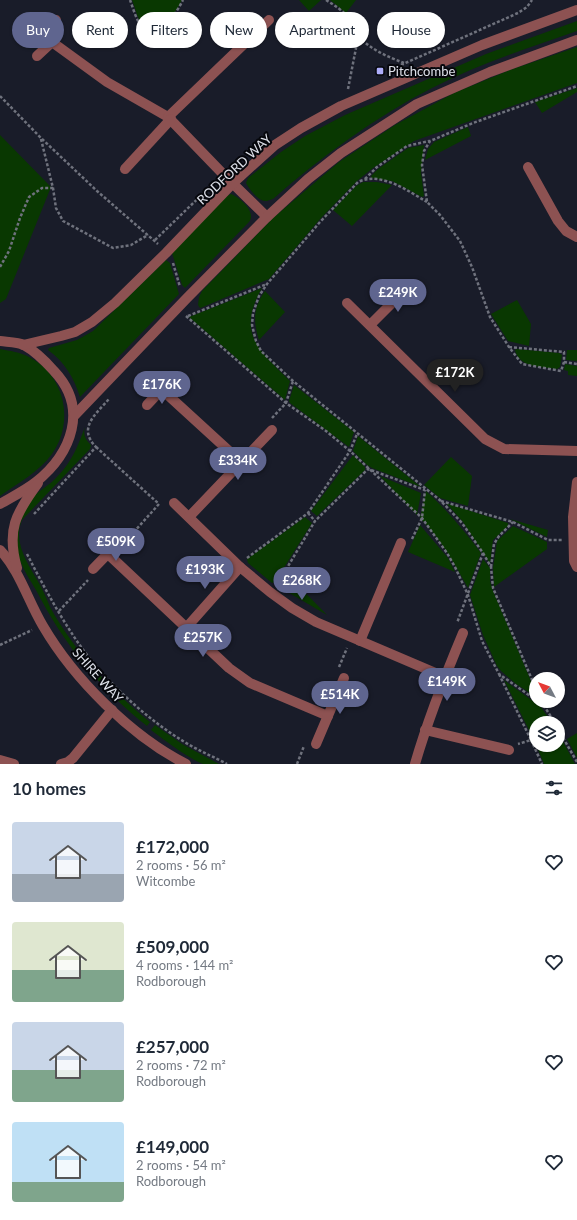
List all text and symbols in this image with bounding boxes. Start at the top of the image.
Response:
chip: Buy [12,12,64,48]
chip: Rent [72,12,128,48]
chip: Filters [136,12,202,48]
chip: New [210,12,267,48]
chip: Apartment [275,12,369,48]
chip: House [377,12,445,48]
place label: Pitchcombe [388,63,455,79]
marker: Pitchcombe [375,66,385,76]
street label: RODFORD WAY [193,130,275,208]
pin: £249K [370,279,426,313]
text: £249K [378,284,418,300]
pin: £172K [427,359,483,393]
text: £172K [435,364,475,380]
pin: £176K [134,371,190,405]
text: £176K [142,376,182,392]
pin: £334K [210,447,266,481]
text: £334K [218,452,258,468]
pin: £509K [88,528,144,562]
text: £509K [96,533,136,549]
pin: £193K [177,556,233,590]
text: £193K [185,561,225,577]
pin: £268K [274,567,330,601]
text: £268K [282,572,322,588]
pin: £257K [175,624,231,658]
text: £257K [183,629,223,645]
street label: SHIRE WAY [69,644,127,706]
pin: £149K [419,668,475,702]
north arrow [529,672,565,708]
map controls [529,672,565,752]
text: £149K [427,673,467,689]
pin: £514K [312,681,368,715]
text: £514K [320,686,360,702]
button: layers [529,716,565,752]
icon: filters [543,777,565,799]
text: 10 homes [12,778,86,799]
text: £172,000 [136,836,209,857]
icon: home [44,838,92,886]
icon: heart [543,851,565,873]
text: 2 rooms · 56 m² [136,857,226,873]
text: Witcombe [136,873,195,889]
text: £509,000 [136,936,209,957]
icon: home [44,938,92,986]
icon: heart [543,951,565,973]
text: 4 rooms · 144 m² [136,957,233,973]
text: Rodborough [136,973,206,989]
text: £257,000 [136,1036,209,1057]
icon: home [44,1038,92,1086]
icon: heart [543,1051,565,1073]
text: 2 rooms · 72 m² [136,1057,226,1073]
text: Rodborough [136,1073,206,1089]
text: £149,000 [136,1136,209,1157]
icon: home [44,1138,92,1186]
icon: heart [543,1151,565,1173]
text: 2 rooms · 54 m² [136,1157,226,1173]
text: Rodborough [136,1173,206,1189]

